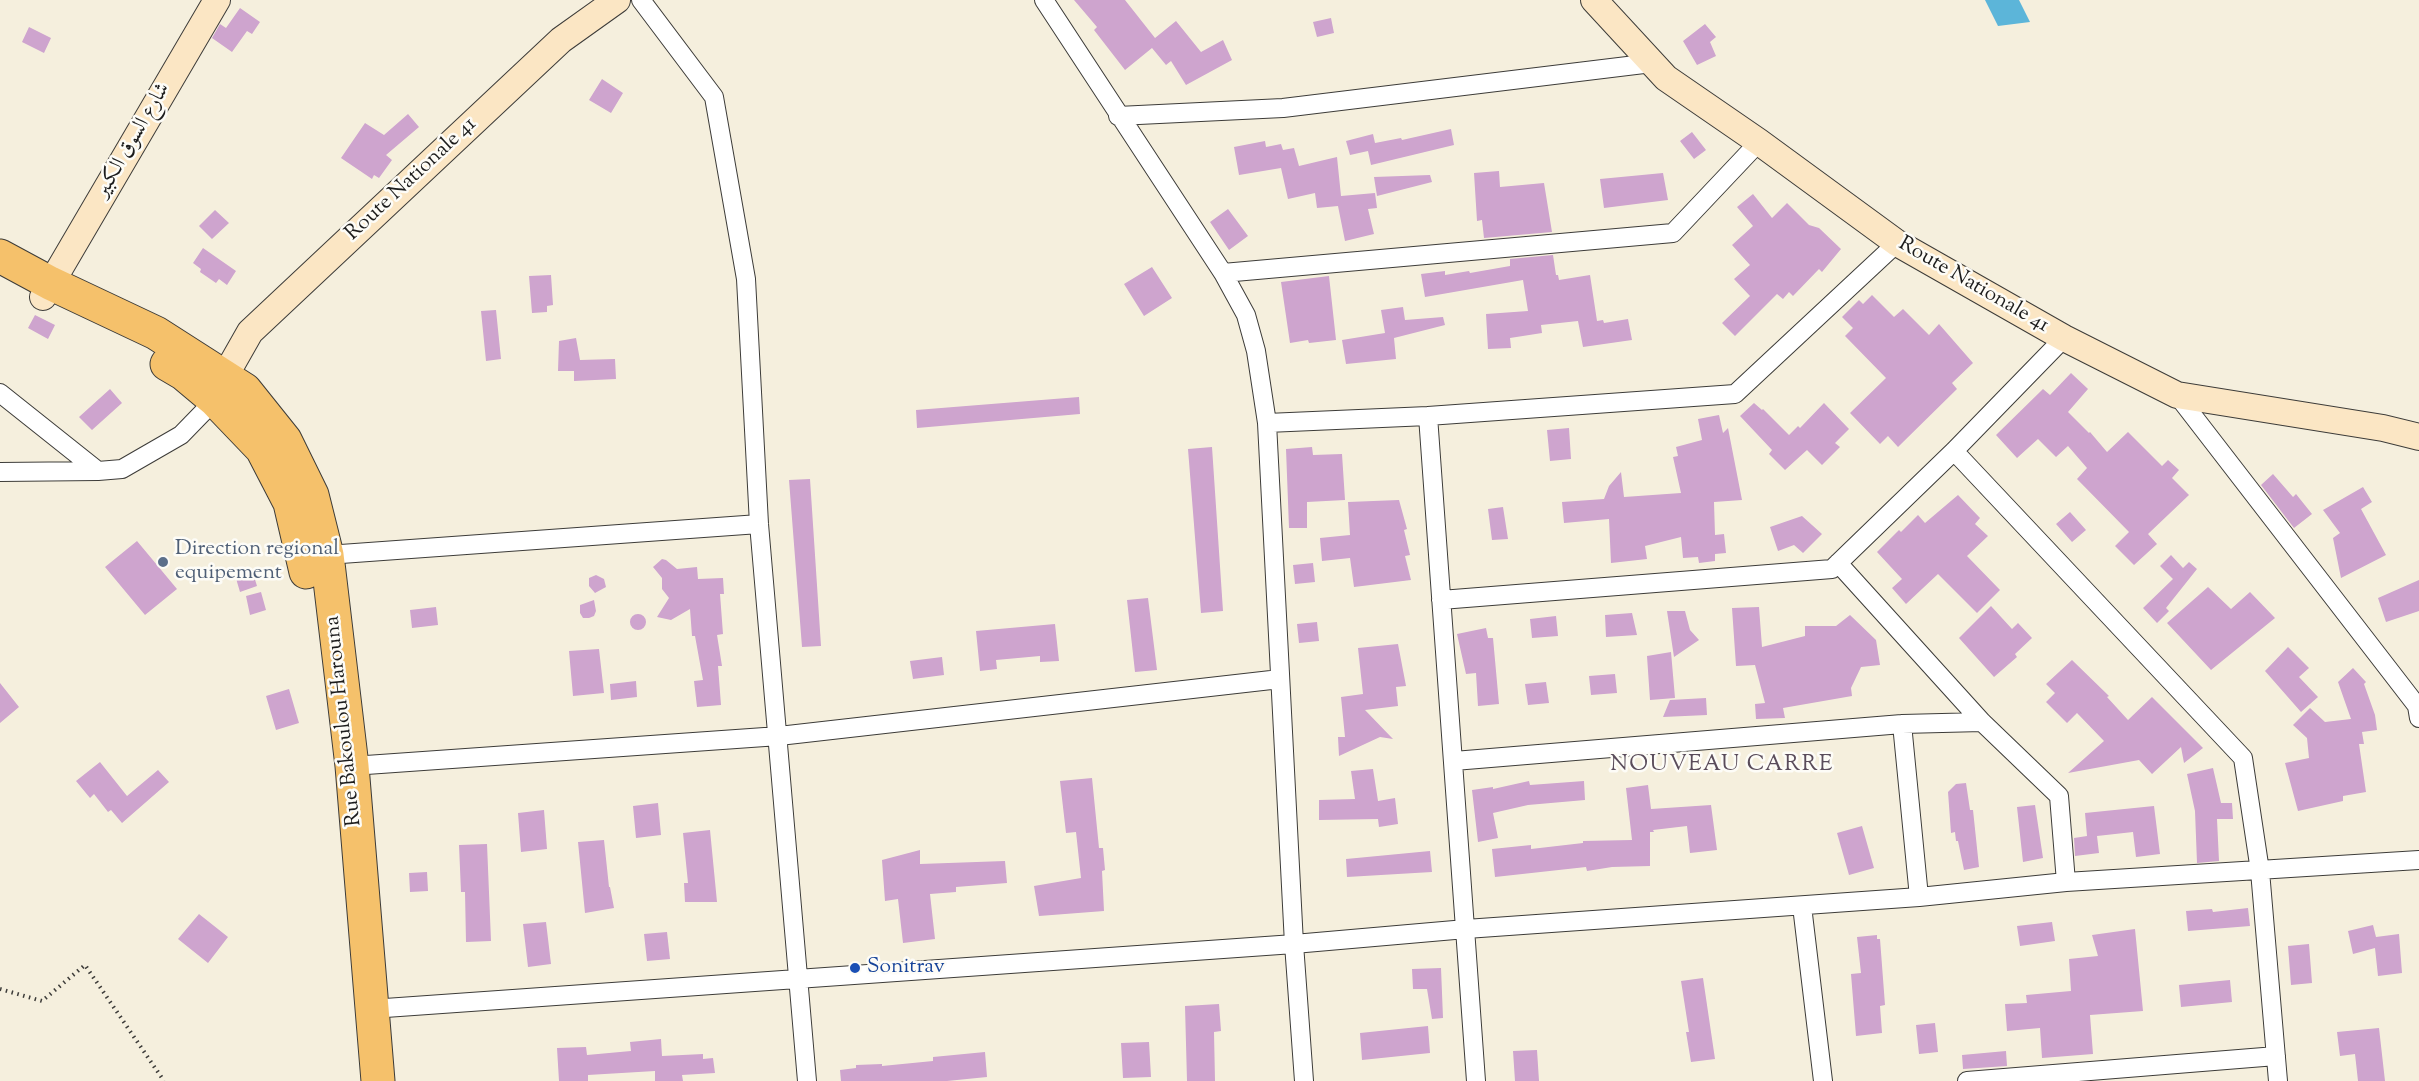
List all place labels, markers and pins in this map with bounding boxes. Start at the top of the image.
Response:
place label: Direction regional equipement [175,537,339,587]
marker: Direction regional equipement [156,555,170,569]
place label: Sonitrav [867,955,945,981]
marker: Sonitrav [848,961,862,975]

